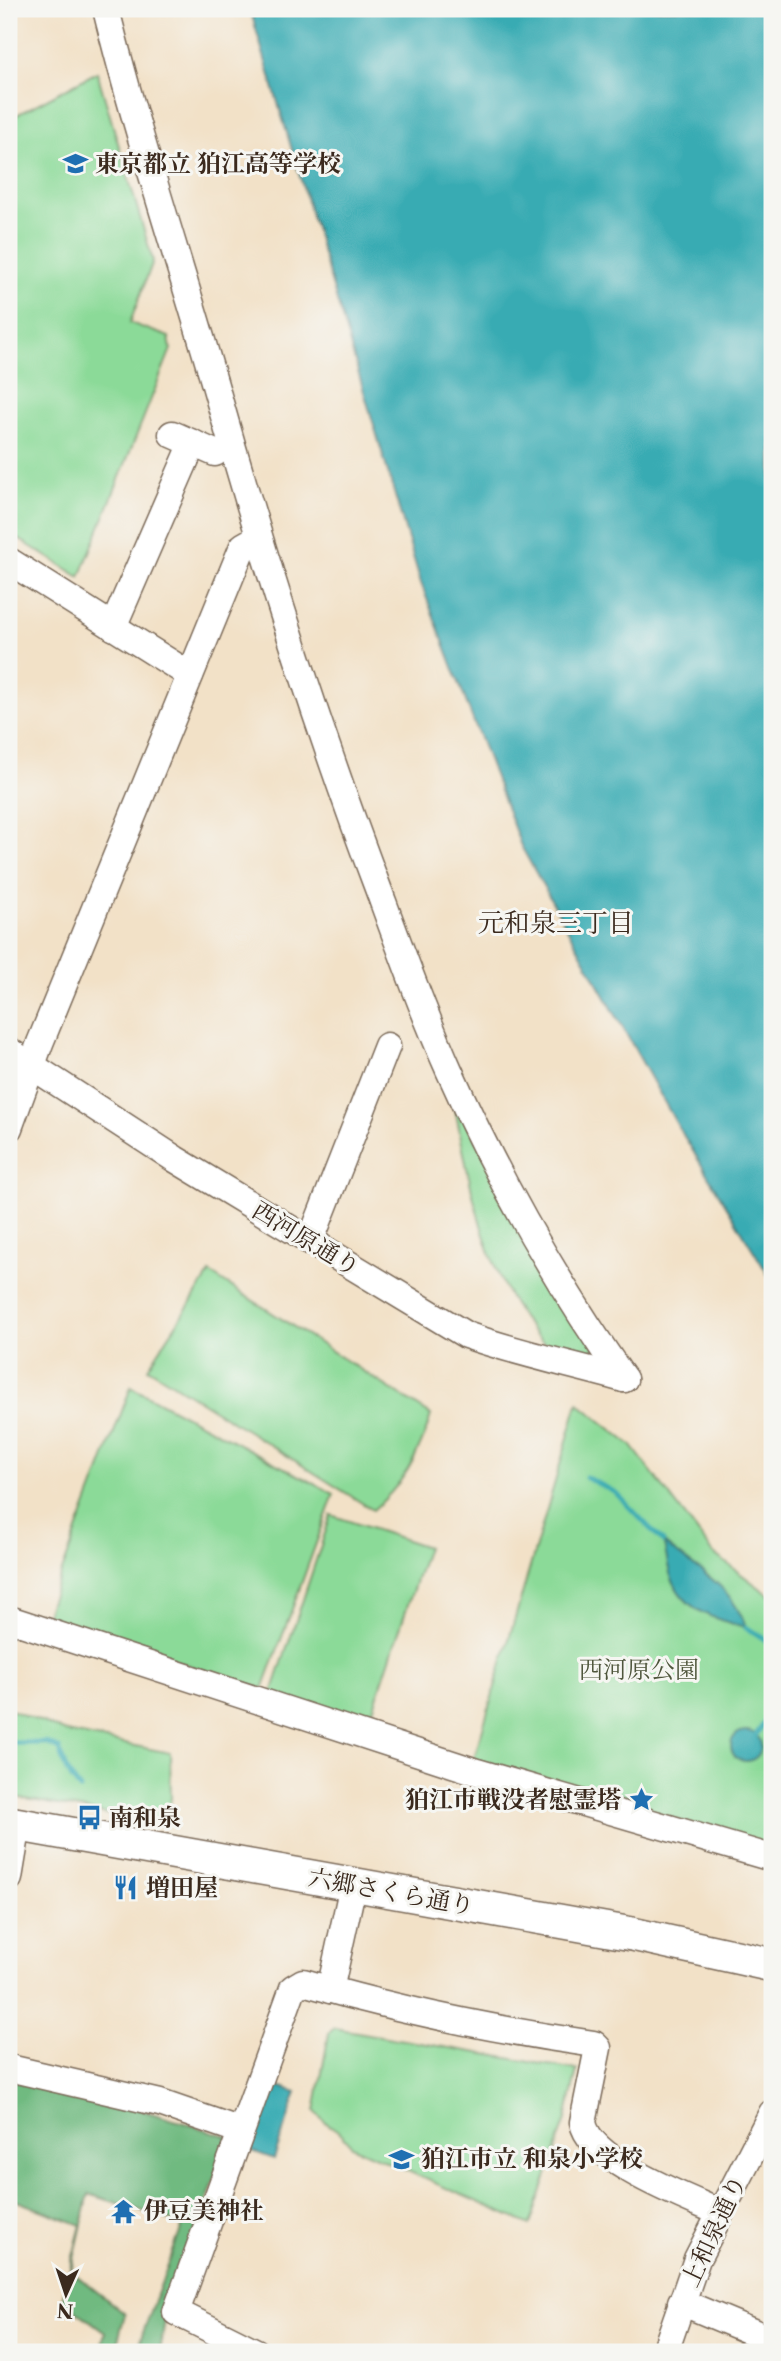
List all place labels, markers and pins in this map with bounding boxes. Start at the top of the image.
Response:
place label: 東京都立 狛江高等学校 [95,149,341,178]
school or university icon: 東京都立 狛江高等学校 [61,150,89,178]
place label: 狛江市戦没者慰霊塔 [405,1785,621,1814]
place icon: 狛江市戦没者慰霊塔 [627,1786,655,1814]
place label: 南和泉 [109,1803,181,1832]
bus stop icon: 南和泉 [75,1804,103,1832]
place label: 増田屋 [146,1873,218,1902]
restaurant icon: 増田屋 [112,1874,140,1902]
place label: 狛江市立 和泉小学校 [421,2144,643,2173]
school or university icon: 狛江市立 和泉小学校 [387,2145,415,2173]
place label: 伊豆美神社 [144,2196,264,2225]
temple icon: 伊豆美神社 [110,2197,138,2225]

